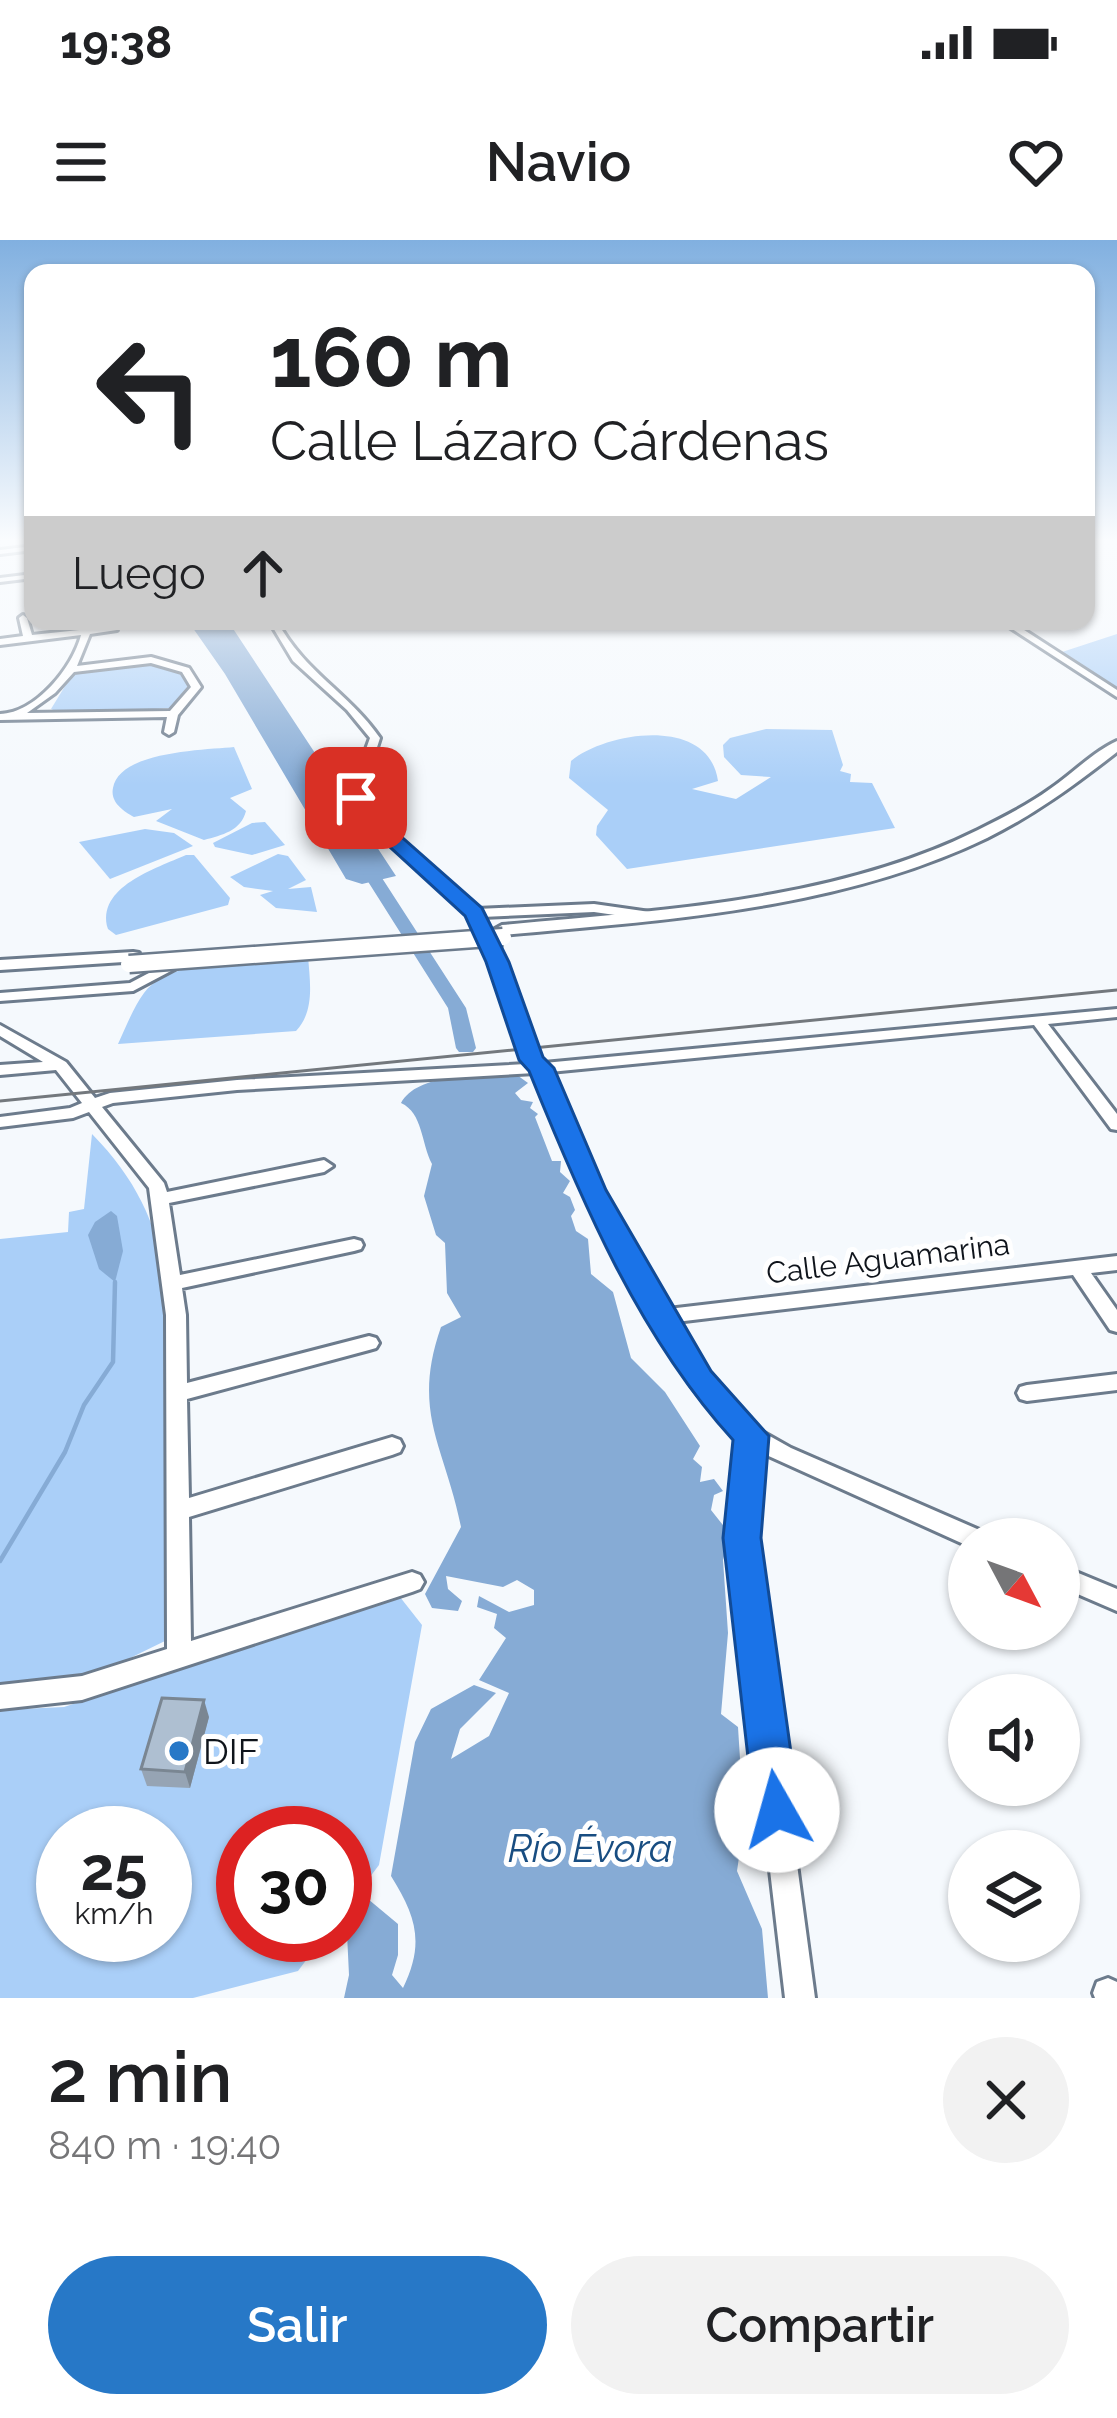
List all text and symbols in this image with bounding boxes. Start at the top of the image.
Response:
text: 19:38 [60,16,172,69]
icon: menu [48,129,114,195]
icon: heart [1003,129,1069,195]
text: Navio [486,130,631,194]
text: 160 m [270,308,512,407]
icon: left [72,312,228,468]
text: Calle Lázaro Cárdenas [270,409,829,473]
icon: ahead [230,540,296,606]
text: Luego [72,547,206,600]
pin [305,747,407,849]
icon: arrive [323,765,389,831]
street label: Calle Aguamarina [764,1226,1012,1291]
north arrow [948,1518,1080,1650]
map controls [948,1518,1080,1962]
button: sound [948,1674,1080,1806]
place label: DIF [203,1730,259,1772]
marker: DIF [166,1738,192,1764]
position arrow [714,1747,840,1873]
speed limit sign: 30 [216,1806,372,1962]
water label: Río Évora [508,1825,672,1871]
button: layers [948,1830,1080,1962]
text: 25 [80,1834,148,1904]
text: km/h [74,1896,154,1931]
text: 2 min [48,2034,232,2119]
button: close [943,2037,1069,2163]
text: 840 m · 19:40 [48,2122,281,2168]
button: Salir [48,2256,547,2394]
button: Compartir [571,2256,1069,2394]

